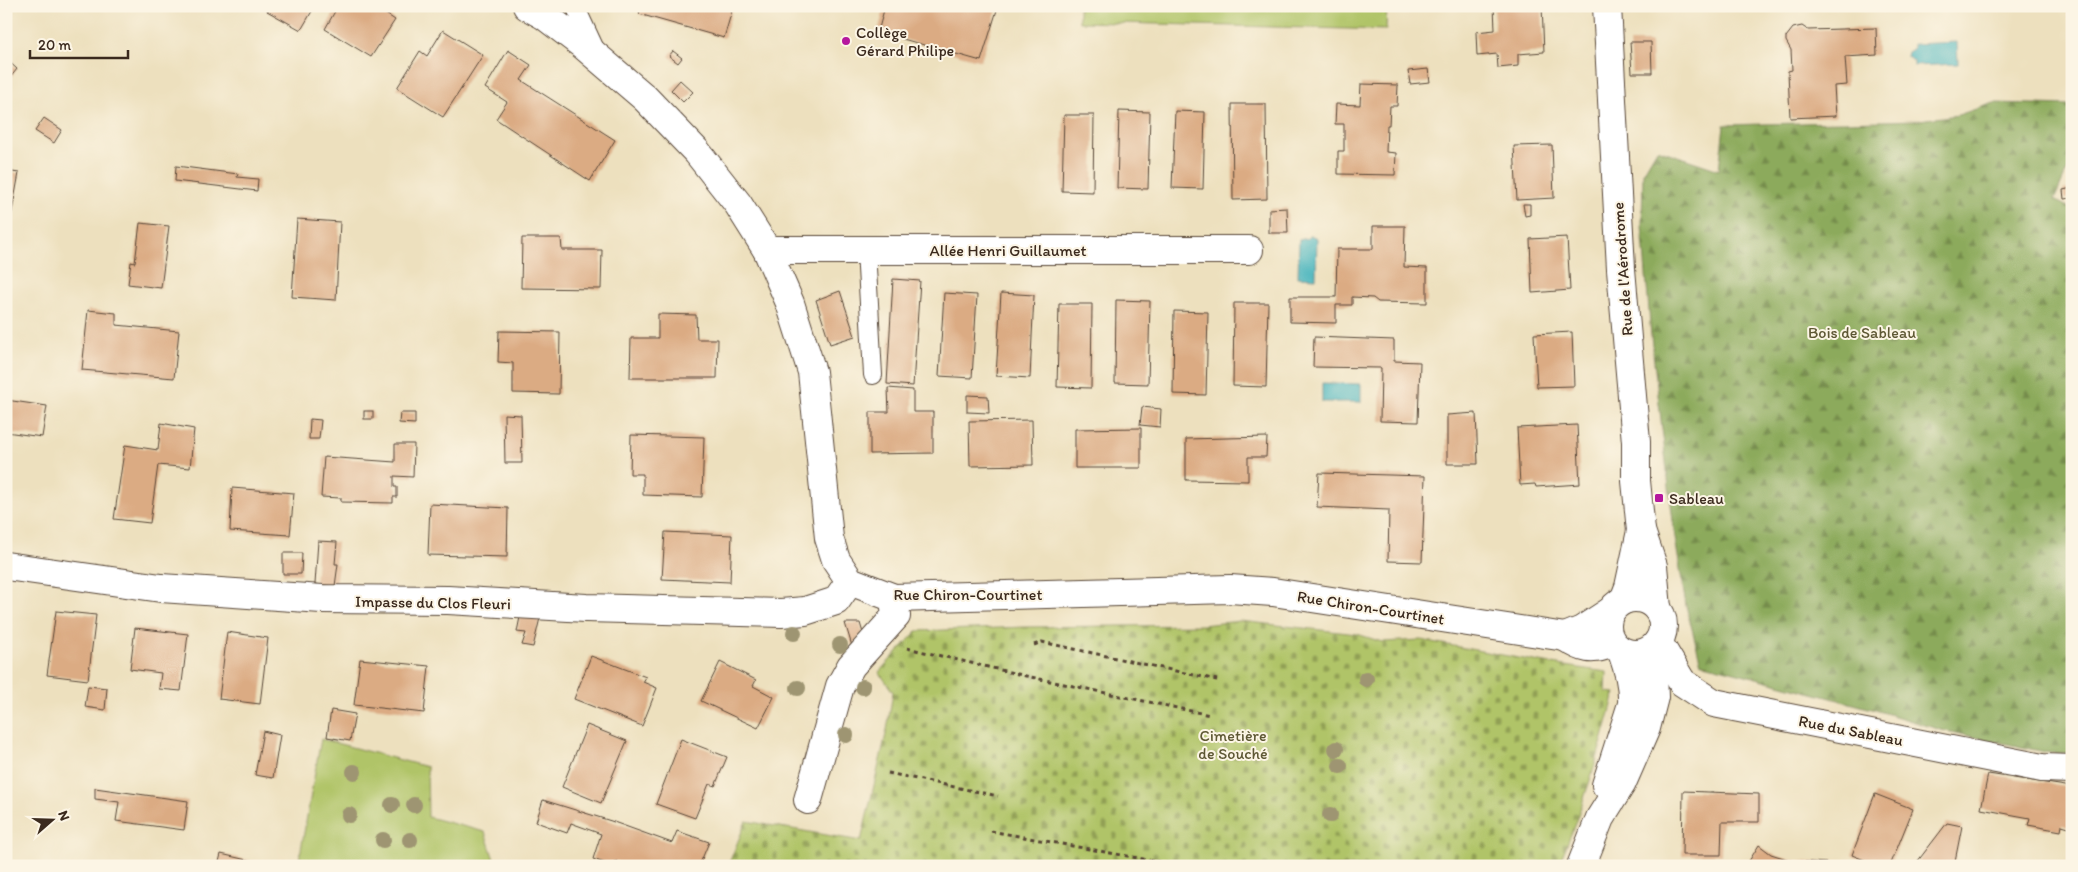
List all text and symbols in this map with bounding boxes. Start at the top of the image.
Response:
place label: Collège Gérard Philipe [856,23,954,60]
scale bar [30,28,128,60]
marker: Collège Gérard Philipe [840,35,852,47]
text: 20 m [38,36,72,54]
street label: Rue de l'Aérodrome [1608,201,1637,336]
street label: Allée Henri Guillaumet [929,241,1087,260]
park label: Bois de Sableau [1808,323,1916,342]
place label: Sableau [1669,489,1724,508]
marker: Sableau [1653,492,1665,504]
street label: Rue Chiron-Courtinet [894,585,1042,604]
street label: Rue Chiron-Courtinet [1296,586,1446,629]
street label: Impasse du Clos Fleuri [355,592,511,613]
street label: Rue du Sableau [1797,711,1905,750]
park label: Cimetière de Souché [1198,726,1268,763]
north arrow [28,794,78,844]
text: N [54,808,73,823]

